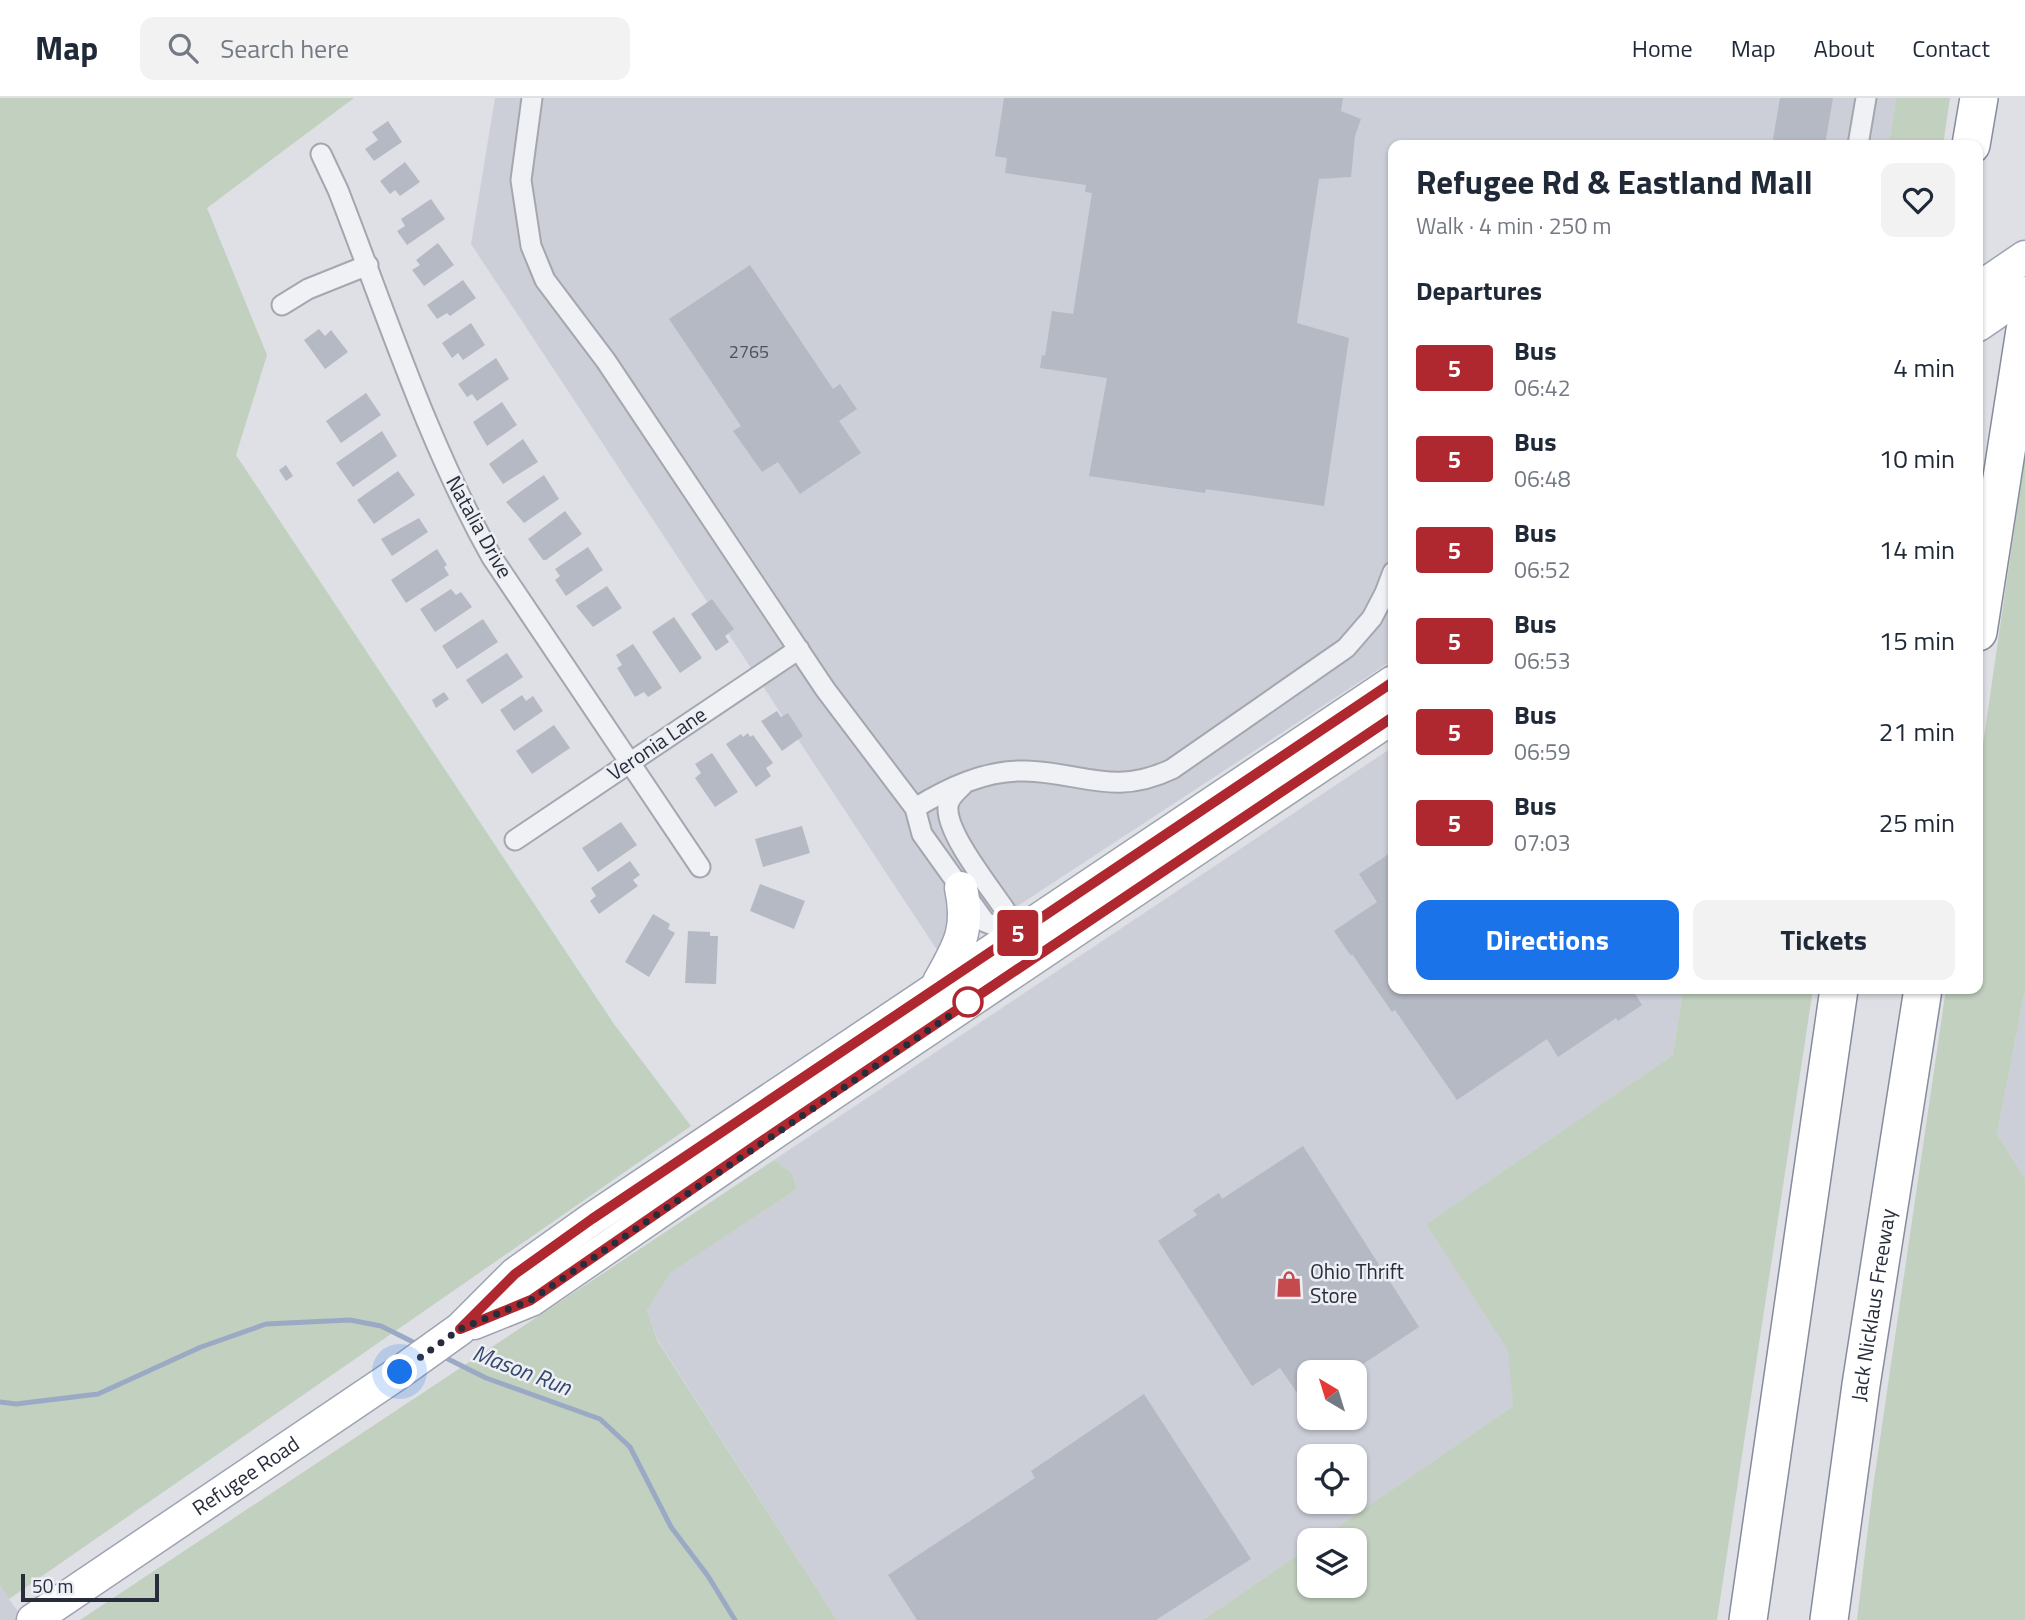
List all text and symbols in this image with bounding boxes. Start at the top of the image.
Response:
search box [140,17,630,80]
text: Map [35,23,98,73]
icon: search [164,29,202,67]
text: Search here [220,29,349,68]
text: Home [1632,30,1693,66]
text: Map [1731,30,1776,66]
text: About [1814,30,1874,66]
text: Contact [1912,30,1990,66]
text: Refugee Rd & Eastland Mall [1416,157,1813,207]
button: heart [1881,163,1955,237]
text: Walk · 4 min · 250 m [1416,208,1612,243]
text: Departures [1416,271,1542,310]
text: Bus [1514,331,1556,370]
house number: 2765 [729,338,769,365]
text: 4 min [1893,348,1955,387]
text: 5 [1448,350,1461,386]
text: 06:42 [1514,370,1571,405]
text: Bus [1514,422,1556,461]
text: 10 min [1879,439,1955,478]
text: 5 [1448,441,1461,477]
text: 06:48 [1514,461,1571,496]
street label: Natalia Drive [438,469,521,584]
text: Bus [1514,513,1556,552]
text: 14 min [1879,530,1955,569]
text: 5 [1448,532,1461,568]
text: 06:52 [1514,552,1571,587]
text: Bus [1514,604,1556,643]
text: 15 min [1879,621,1955,660]
text: 5 [1448,623,1461,659]
text: 06:53 [1514,643,1571,678]
text: Bus [1514,695,1556,734]
street label: Veronia Lane [600,698,713,788]
text: 21 min [1879,712,1955,751]
text: 5 [1448,714,1461,750]
text: 06:59 [1514,734,1571,769]
text: Bus [1514,786,1556,825]
text: 25 min [1879,803,1955,842]
text: 5 [1448,805,1461,841]
text: 07:03 [1514,825,1571,860]
button: Directions [1416,900,1679,980]
button: Tickets [1693,900,1955,980]
line badge: 5 [995,910,1041,956]
text: 5 [1011,915,1025,951]
unlabelled marker [953,987,983,1017]
street label: Jack Nicklaus Freeway [1842,1206,1903,1403]
place label: Ohio Thrift Store [1310,1255,1405,1311]
shop icon: Ohio Thrift Store [1274,1269,1304,1299]
water label: Mason Run [468,1335,577,1405]
your location [382,1354,417,1389]
north arrow [1297,1360,1367,1430]
map controls [1297,1360,1367,1598]
street label: Refugee Road [185,1427,306,1523]
button: locate [1297,1444,1367,1514]
button: layers [1297,1528,1367,1598]
scale bar [21,1571,159,1603]
text: 50 m [32,1571,73,1600]

